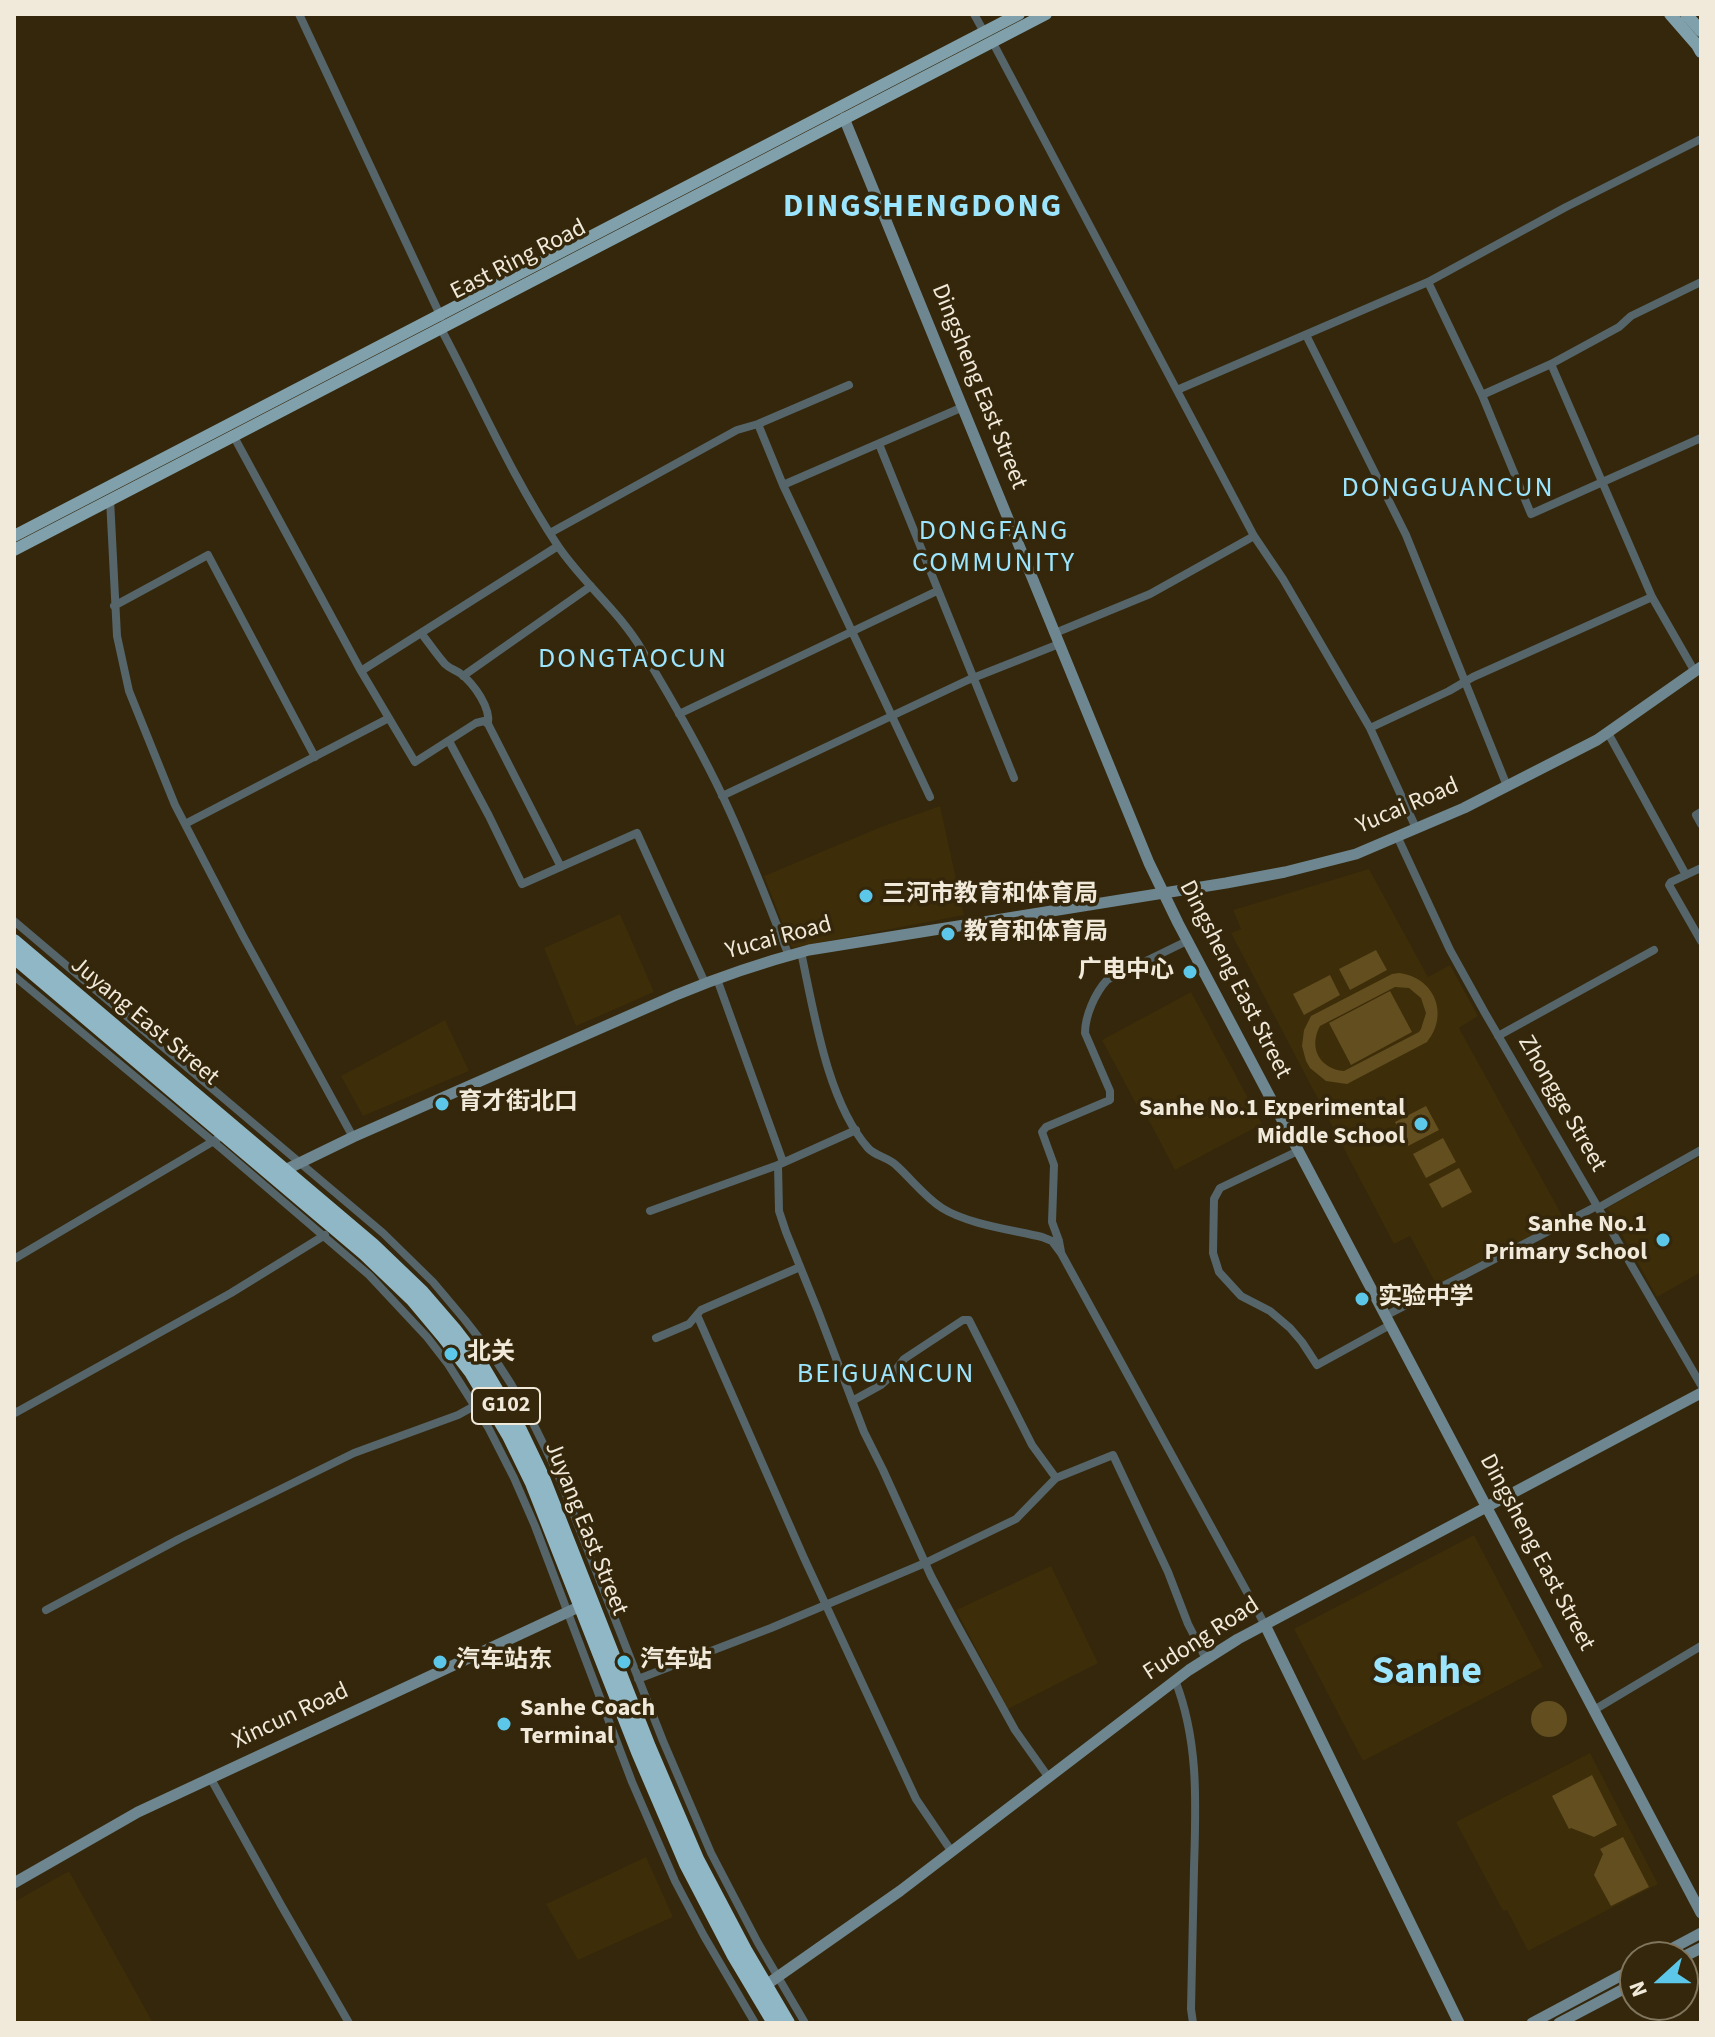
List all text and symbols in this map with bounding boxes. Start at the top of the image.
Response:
district label: DINGSHENGDONG [783,190,1063,228]
street label: East Ring Road [446,215,592,307]
street label: Dingsheng East Street [924,280,1032,494]
district label: DONGGUANCUN [1341,473,1555,507]
district label: DONGFANG COMMUNITY [912,516,1076,582]
district label: DONGTAOCUN [538,644,728,678]
street label: Yucai Road [1352,773,1464,841]
street label: Dingsheng East Street [1172,876,1296,1084]
place label: 三河市教育和体育局 [882,882,1098,910]
marker: 三河市教育和体育局 [857,887,875,905]
street label: Yucai Road [723,911,835,967]
place label: 教育和体育局 [964,920,1108,948]
marker: 教育和体育局 [939,925,957,943]
street label: Juyang East Street [64,952,224,1092]
place label: 广电中心 [1078,958,1174,986]
marker: 广电中心 [1181,963,1199,981]
street label: Zhongge Street [1510,1031,1612,1177]
place label: 育才街北口 [458,1090,578,1118]
marker: 育才街北口 [433,1095,451,1113]
place label: Sanhe No.1 Experimental Middle School [1139,1096,1405,1152]
marker: Sanhe No.1 Experimental Middle School [1412,1115,1430,1133]
place label: Sanhe No.1 Primary School [1484,1212,1647,1268]
marker: Sanhe No.1 Primary School [1654,1231,1672,1249]
place label: 实验中学 [1378,1285,1474,1313]
marker: 实验中学 [1353,1290,1371,1308]
place label: 北关 [467,1340,515,1368]
marker: 北关 [442,1345,460,1363]
district label: BEIGUANCUN [797,1359,975,1393]
road number: G102 [472,1388,540,1424]
street label: Juyang East Street [537,1438,633,1620]
street label: Dingsheng East Street [1472,1450,1600,1656]
street label: Fudong Road [1139,1592,1265,1688]
place label: 汽车站东 [456,1648,552,1676]
place label: 汽车站 [640,1648,712,1676]
district label: Sanhe [1372,1650,1482,1698]
marker: 汽车站东 [431,1653,449,1671]
marker: 汽车站 [615,1653,633,1671]
street label: Xincun Road [228,1678,354,1756]
place label: Sanhe Coach Terminal [520,1696,655,1752]
marker: Sanhe Coach Terminal [495,1715,513,1733]
north arrow [1619,1941,1699,2021]
text: N [1621,1976,1656,2001]

